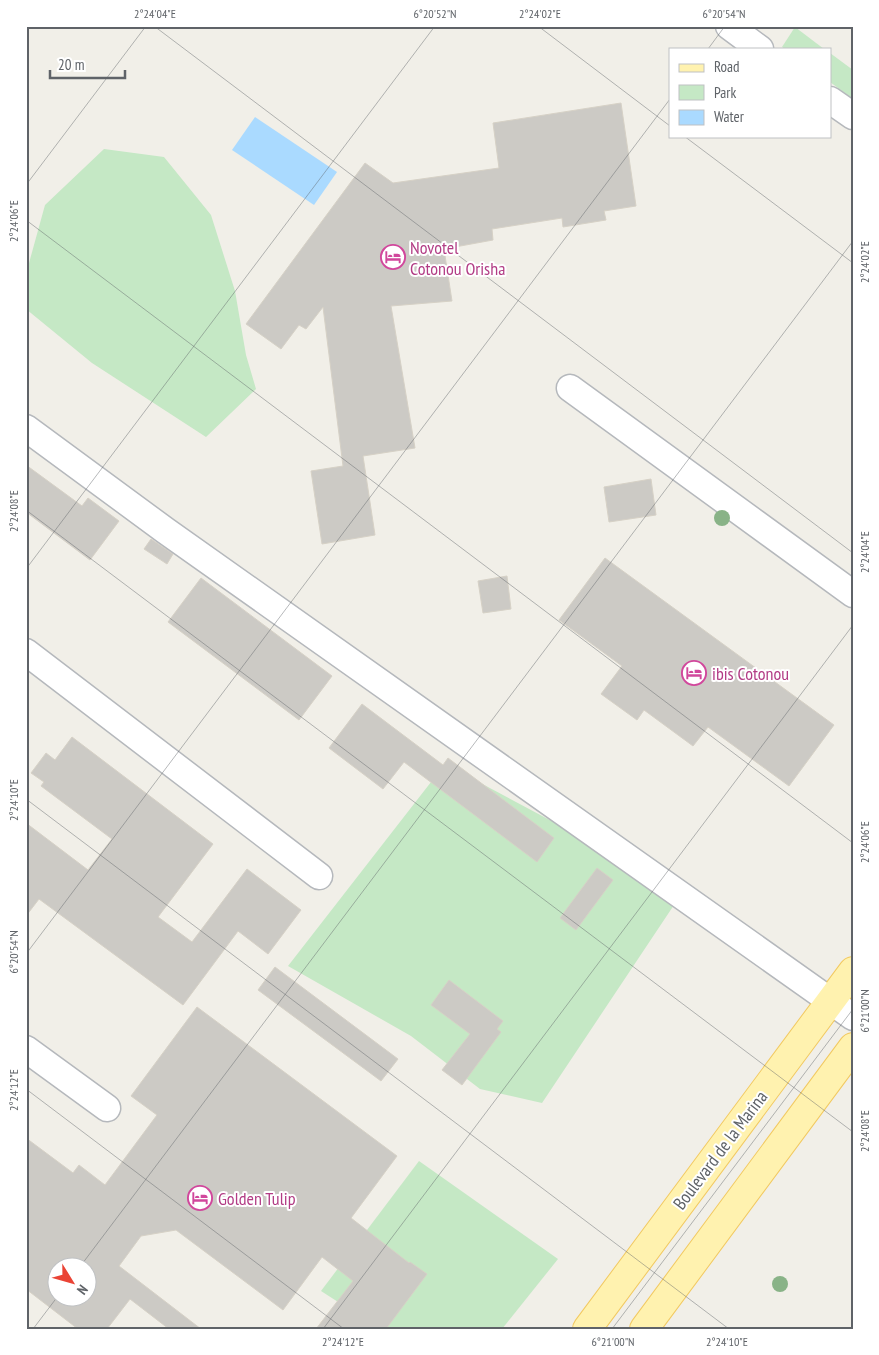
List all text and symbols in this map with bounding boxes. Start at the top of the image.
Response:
text: 2°24'04"E [134,6,176,21]
text: 6°20'52"N [413,6,457,21]
text: 2°24'02"E [519,6,561,21]
text: 6°20'54"N [702,6,746,21]
scale bar [50,48,125,80]
legend [669,48,832,138]
text: 20 m [58,55,84,74]
text: Road [714,57,740,76]
text: Park [714,83,736,102]
text: Water [714,107,745,126]
text: 2°24'06"E [6,200,21,242]
place label: Novotel Cotonou Orisha [410,236,505,280]
text: 2°24'02"E [857,241,872,283]
hotel icon: Novotel Cotonou Orisha [380,244,406,270]
text: 2°24'08"E [6,490,21,532]
text: 2°24'04"E [857,531,872,573]
hotel icon: ibis Cotonou [681,660,707,686]
place label: ibis Cotonou [712,662,789,685]
text: 2°24'10"E [6,779,21,821]
text: 2°24'06"E [857,821,872,863]
text: 6°20'54"N [6,930,21,974]
text: 6°21'00"N [857,989,872,1033]
text: 2°24'12"E [6,1069,21,1111]
street label: Boulevard de la Marina [668,1086,772,1214]
text: 2°24'08"E [857,1110,872,1152]
hotel icon: Golden Tulip [187,1185,213,1211]
place label: Golden Tulip [218,1187,296,1210]
north arrow [48,1258,98,1308]
text: N [73,1281,92,1298]
text: 2°24'12"E [322,1334,364,1349]
text: 6°21'00"N [591,1334,635,1349]
text: 2°24'10"E [706,1334,748,1349]

